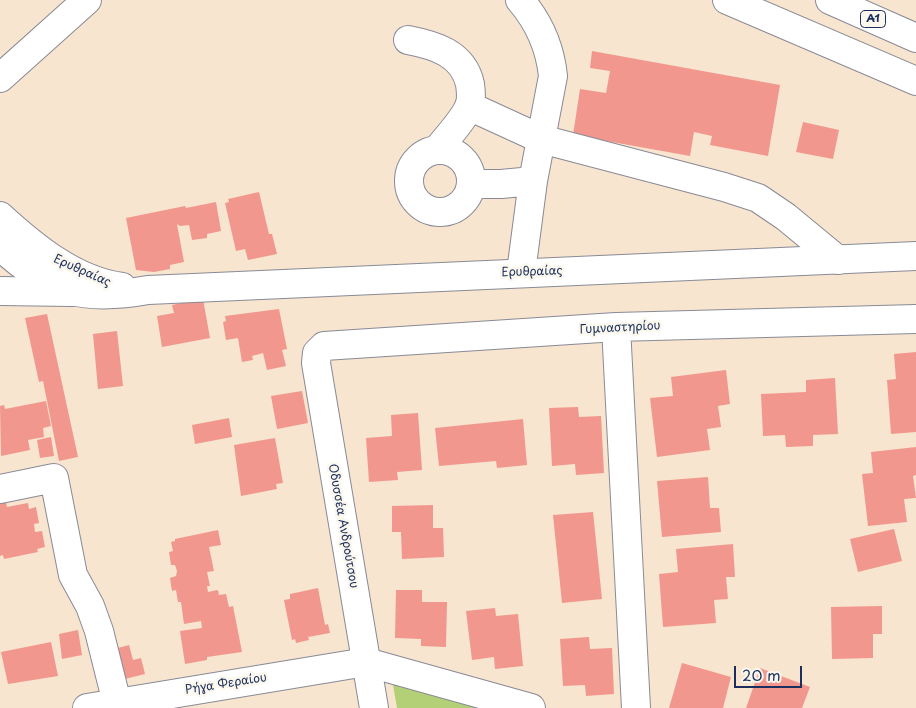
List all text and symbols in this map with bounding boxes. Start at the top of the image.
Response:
road number: Α1 [860,10,886,28]
street label: Ερυθραίας [51,252,113,290]
street label: Ερυθραίας [501,264,563,280]
street label: Γυμναστηρίου [579,319,661,337]
street label: Οδυσσέα Ανδρούτσου [325,463,361,589]
scale bar [736,656,804,688]
text: 20 m [742,663,781,686]
street label: Ρήγα Φεραίου [184,670,268,698]

